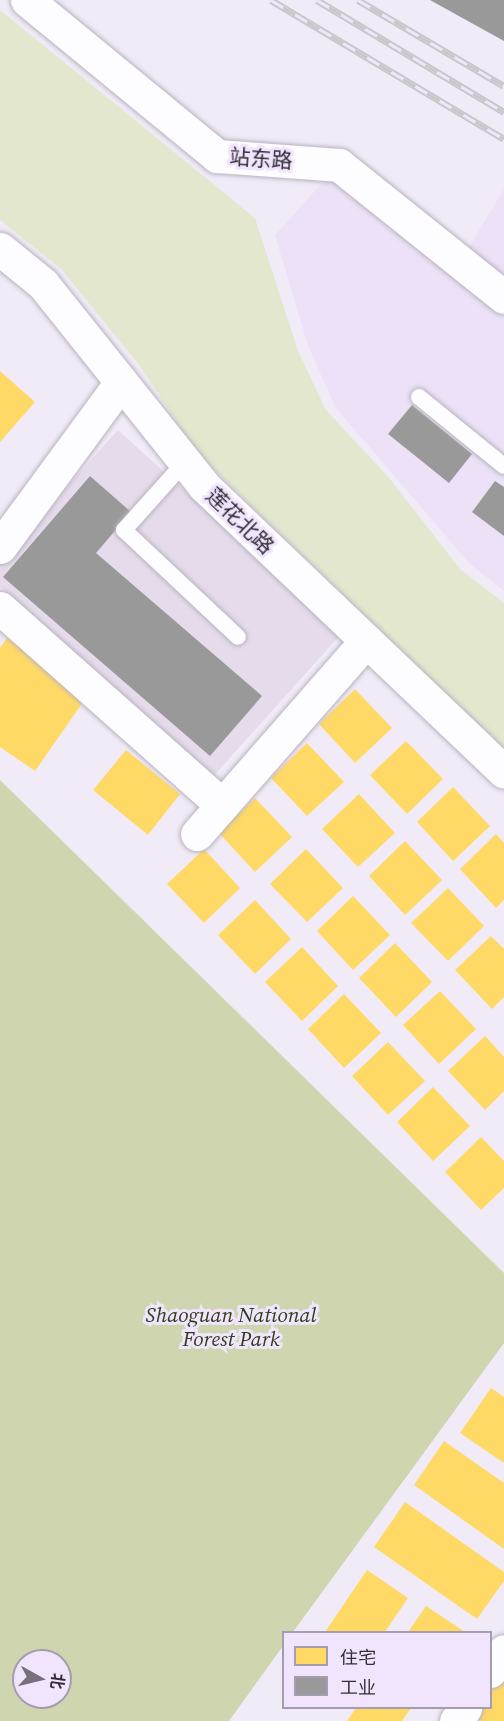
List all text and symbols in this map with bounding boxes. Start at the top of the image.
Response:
street label: 站东路 [229,144,293,174]
street label: 莲花北路 [201,483,279,559]
park label: Shaoguan National Forest Park [146,1302,316,1352]
legend [282,1631,492,1709]
text: 住宅 [340,1645,376,1670]
north arrow [12,1649,72,1709]
text: 北 [46,1672,70,1691]
text: 工业 [340,1675,376,1700]

